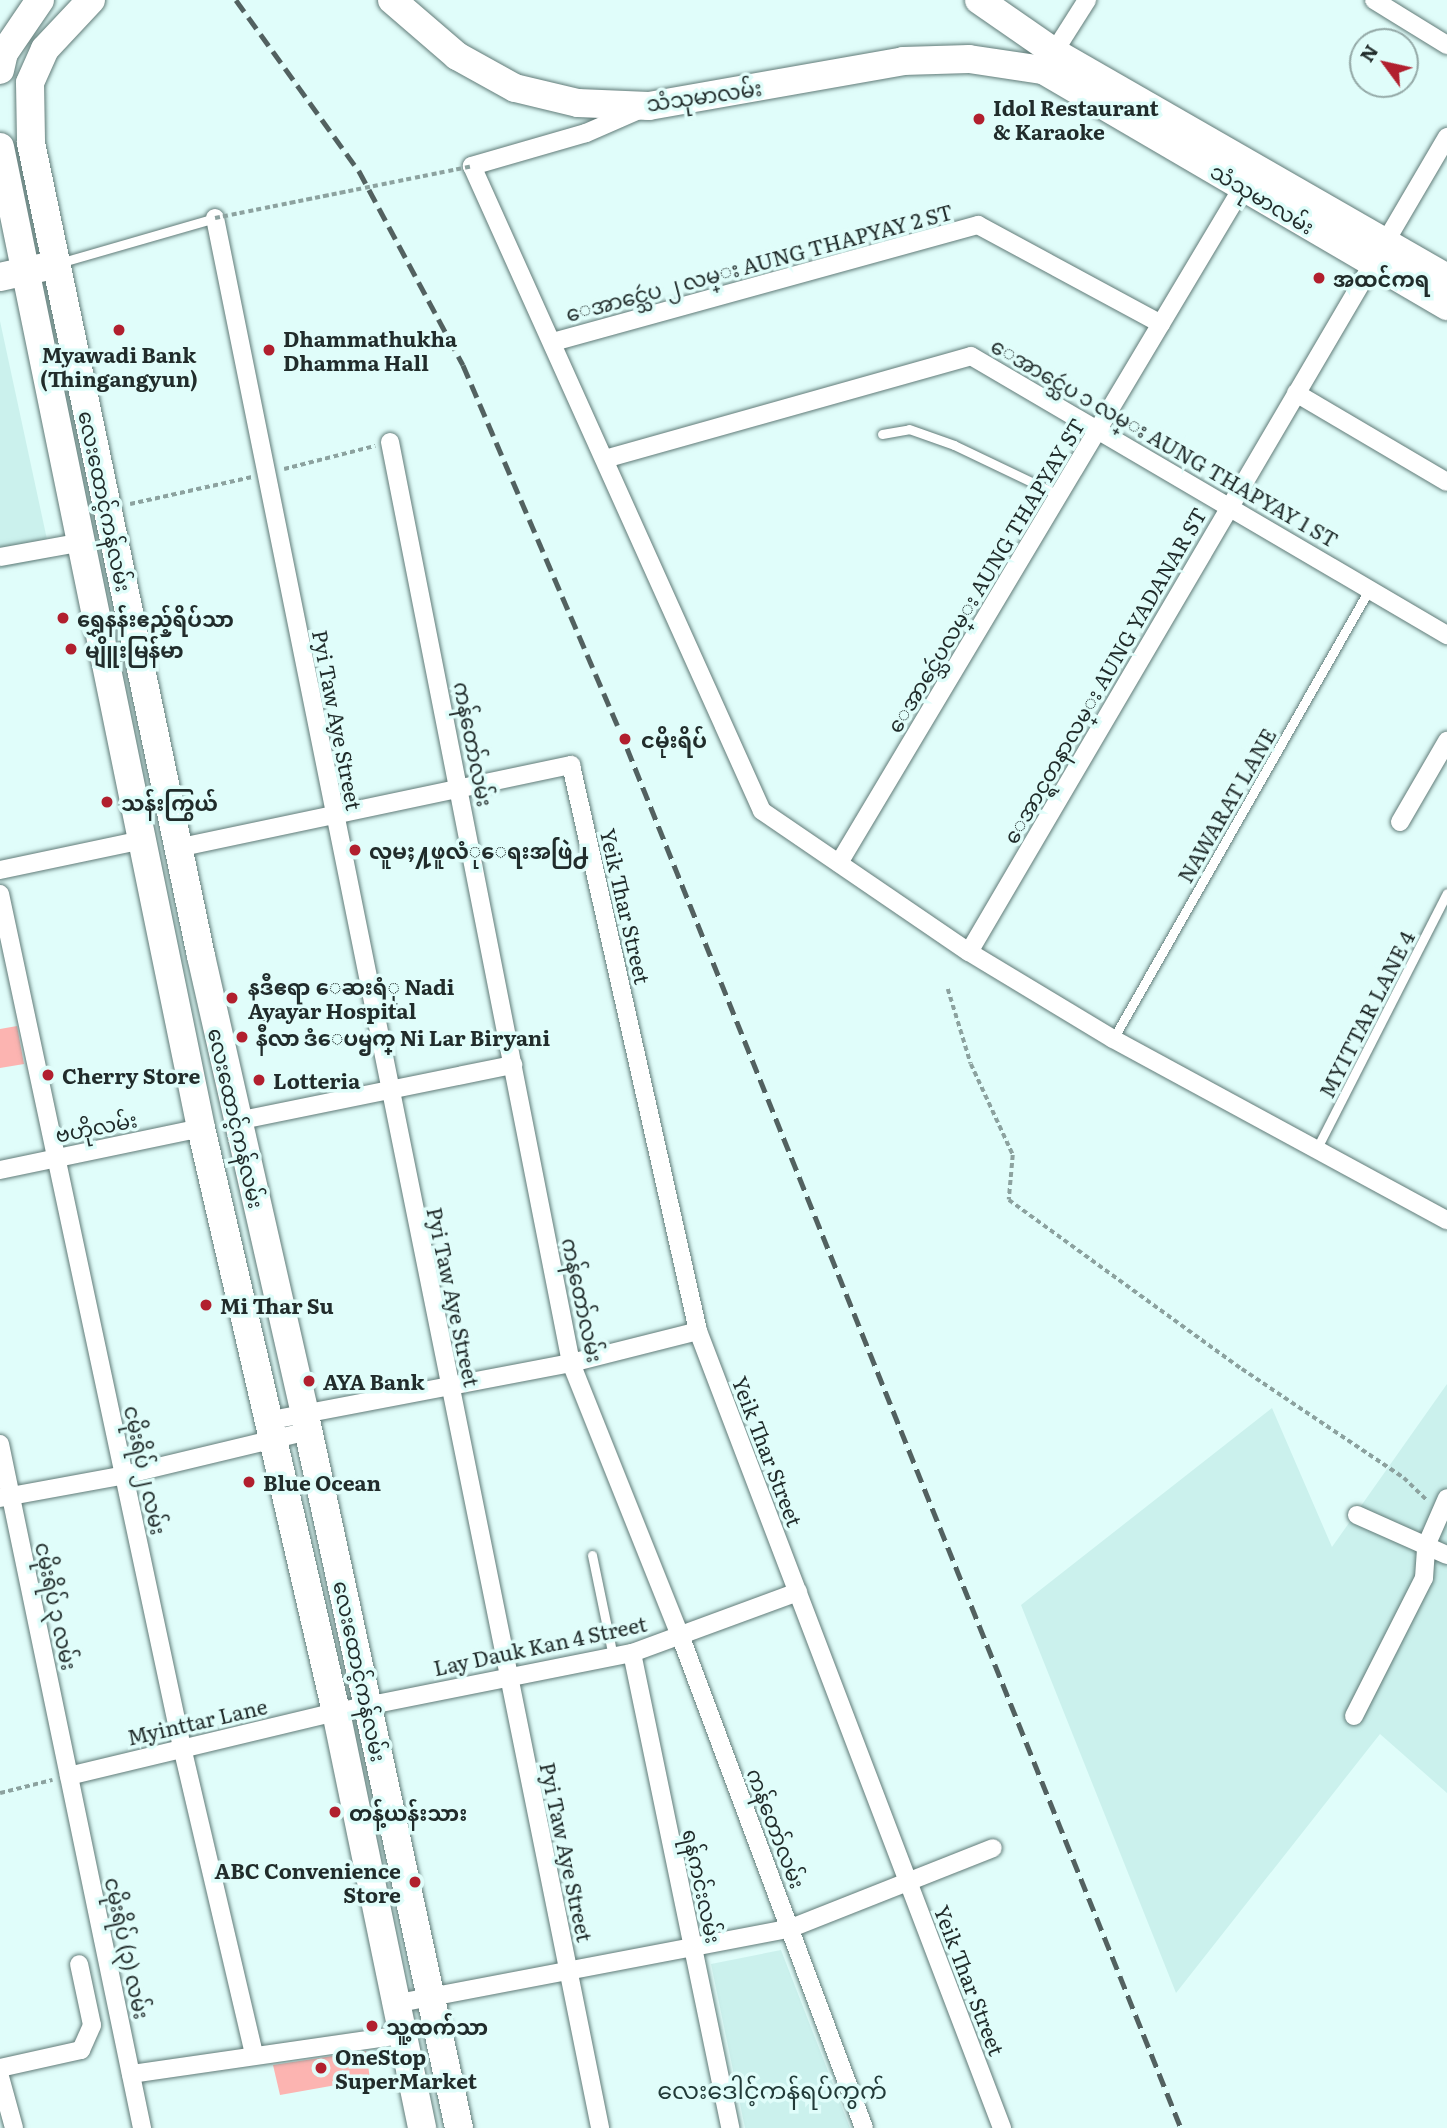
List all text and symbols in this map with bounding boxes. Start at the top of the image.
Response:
north arrow [1349,28,1419,98]
text: N [1352,38,1384,67]
street label: သံသုမာလမ်း [645,74,763,116]
place label: Idol Restaurant & Karaoke [993,94,1159,144]
marker: Idol Restaurant & Karaoke [971,111,987,127]
street label: သံသုမာလမ်း [1207,157,1319,239]
street label: ေအာင္သေဴပ ၂ လမ္း AUNG THAPYAY 2 ST [563,198,955,326]
place label: အထင်ကရ [1333,265,1429,291]
marker: အထင်ကရ [1311,270,1327,286]
marker: Myawadi Bank (Thingangyun) [111,322,127,338]
place label: Dhammathukha Dhamma Hall [283,325,457,375]
street label: ေအာင္သေဴပ ၁ လမ္း AUNG THAPYAY 1 ST [987,332,1343,552]
place label: Myawadi Bank (Thingangyun) [40,341,198,391]
marker: Dhammathukha Dhamma Hall [261,342,277,358]
street label: လေးထောင့်ကန်လမ်း [75,408,137,594]
street label: ေအာင္သေဴပလမ္း AUNG THAPYAY ST [881,413,1089,737]
street label: ေအာင္ရတနာလမ္း AUNG YADANAR ST [997,502,1211,848]
place label: ရွှေနန်းဧည့်ရိပ်သာ [77,605,234,631]
marker: ရွှေနန်းဧည့်ရိပ်သာ [55,610,71,626]
street label: Pyi Taw Aye Street [308,628,368,812]
place label: မျိူးမြန်မာ [85,636,184,662]
marker: မျိူးမြန်မာ [63,641,79,657]
street label: ကန်တော်လမ်း [450,679,498,809]
street label: NAWARAT LANE [1172,723,1280,887]
place label: ငမိုးရိပ် [641,726,707,752]
marker: ငမိုးရိပ် [615,729,635,749]
place label: သန်းကြွယ် [121,789,218,815]
marker: သန်းကြွယ် [99,794,115,810]
street label: Yeik Thar Street [596,826,656,986]
place label: လူမႈ႔ဖူလံုေရးအဖြဲ႕ [369,837,588,863]
marker: လူမႈ႔ဖူလံုေရးအဖြဲ႕ [347,842,363,858]
street label: MYITTAR LANE 4 [1313,926,1419,1102]
place label: နဒီဧရာ ေဆးရံု Nadi Ayayar Hospital [248,973,453,1023]
marker: နဒီဧရာ ေဆးရံု Nadi Ayayar Hospital [222,988,242,1008]
place label: နီလာ ဒံေပၝက္ Ni Lar Biryani [256,1024,550,1050]
street label: လေးထောင့်ကန်လမ်း [204,1025,270,1211]
marker: နီလာ ဒံေပၝက္ Ni Lar Biryani [234,1029,250,1045]
place label: Cherry Store [62,1062,200,1088]
marker: Cherry Store [40,1067,56,1083]
place label: Lotteria [273,1067,360,1093]
marker: Lotteria [251,1072,267,1088]
street label: ဗဟိုလမ်း [53,1106,139,1146]
street label: Pyi Taw Aye Street [423,1205,485,1389]
street label: ကန်တော်လမ်း [557,1235,609,1365]
place label: Mi Thar Su [220,1292,334,1318]
marker: Mi Thar Su [198,1297,214,1313]
place label: AYA Bank [323,1368,425,1394]
street label: Yeik Thar Street [728,1372,808,1530]
marker: AYA Bank [301,1373,317,1389]
street label: ငမိုးရိပ် ၂ လမ်း [120,1403,172,1537]
place label: Blue Ocean [263,1469,381,1495]
marker: Blue Ocean [241,1474,257,1490]
street label: ငမိုးရိပ် ၃ လမ်း [31,1540,83,1672]
street label: လေးထောင့်ကန်လမ်း [330,1578,392,1764]
street label: Lay Dauk Kan 4 Street [431,1610,649,1680]
street label: Myinttar Lane [125,1693,269,1749]
street label: Pyi Taw Aye Street [536,1760,598,1944]
street label: ကန်တော်လမ်း [743,1764,811,1892]
place label: တန့်ယန်းသား [349,1799,467,1825]
marker: တန့်ယန်းသား [327,1804,343,1820]
street label: ရန်ကင်းလမ်း [679,1827,727,1945]
place label: ABC Convenience Store [214,1857,401,1907]
marker: ABC Convenience Store [407,1874,423,1890]
street label: ငမိုးရိပ် (၃) လမ်း [101,1875,155,2021]
street label: Yeik Thar Street [930,1901,1010,2059]
place label: သူ့ထက်သာ [386,2013,488,2039]
marker: သူ့ထက်သာ [364,2018,380,2034]
place label: OneStop SuperMarket [335,2043,477,2093]
marker: OneStop SuperMarket [313,2060,329,2076]
district label: လေးဒေါင့်ကန်ရပ်ကွက် [657,2075,887,2103]

